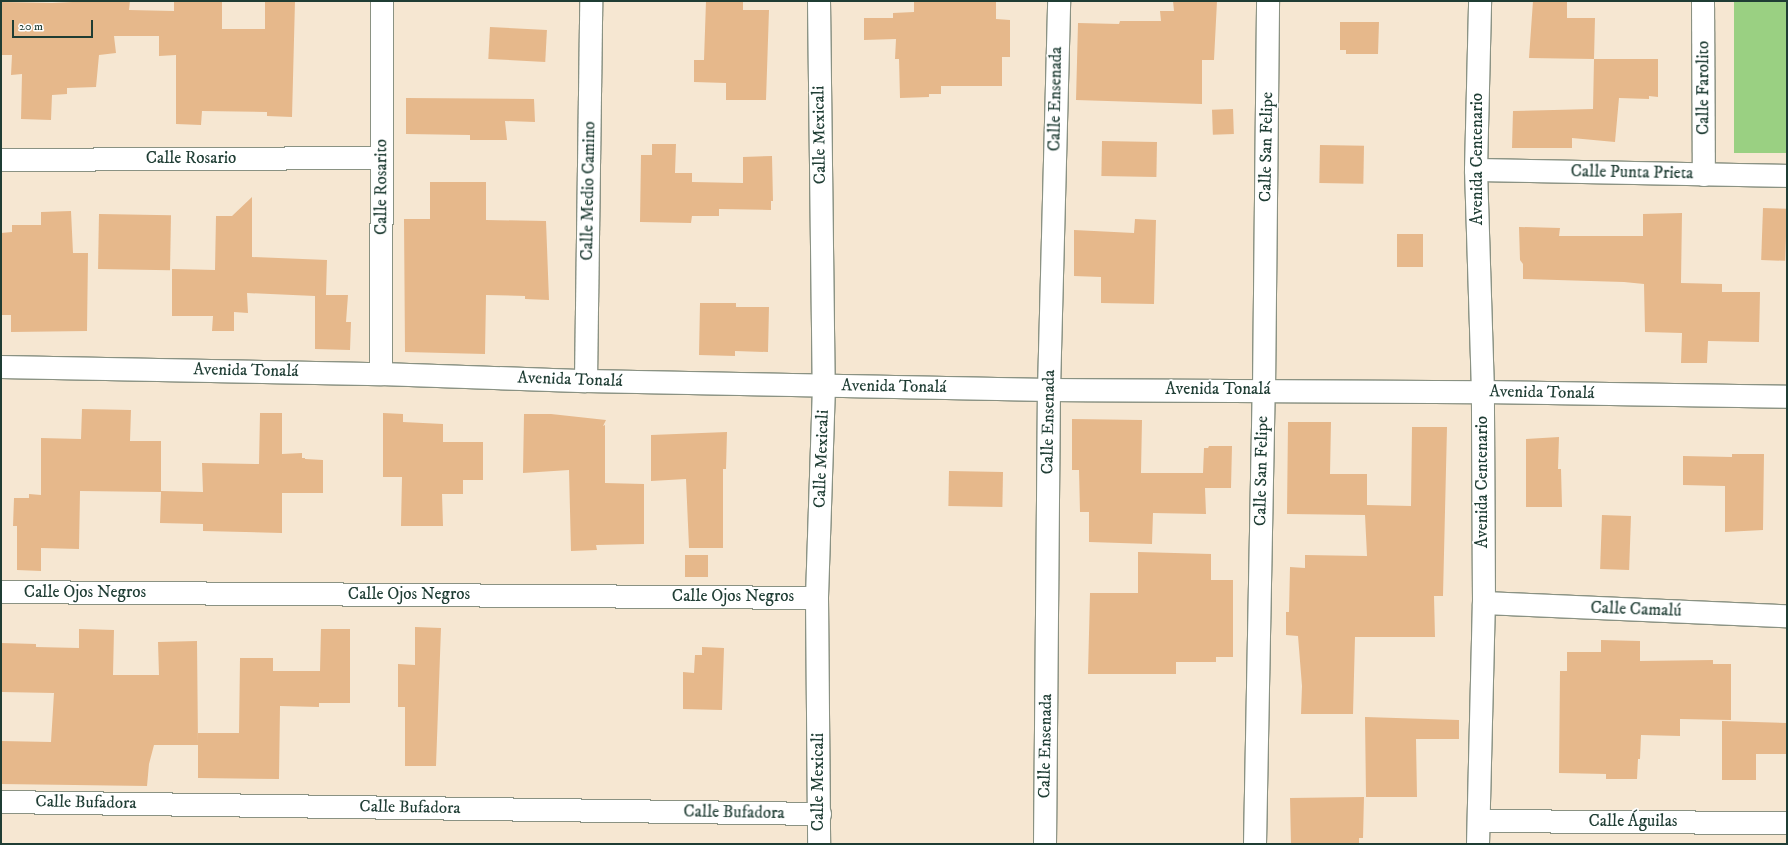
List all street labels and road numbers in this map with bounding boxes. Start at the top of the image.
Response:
street label: Calle Farolito [1694,41,1714,135]
street label: Calle Ensenada [1045,46,1067,152]
street label: Calle Mexicali [809,86,831,184]
street label: Calle San Felipe [1256,92,1278,202]
street label: Avenida Centenario [1468,93,1488,225]
street label: Calle Medio Camino [578,121,600,261]
street label: Calle Rosarito [372,139,392,235]
street label: Calle Rosario [146,149,236,169]
street label: Calle Punta Prieta [1570,162,1694,184]
street label: Avenida Tonalá [193,360,299,382]
street label: Avenida Tonalá [517,368,623,392]
street label: Calle Ensenada [1038,369,1060,475]
street label: Avenida Tonalá [841,376,947,398]
street label: Avenida Tonalá [1165,380,1271,400]
street label: Avenida Tonalá [1489,382,1595,404]
street label: Calle Mexicali [810,409,834,509]
street label: Calle San Felipe [1251,416,1273,526]
street label: Avenida Centenario [1473,416,1493,548]
street label: Calle Ojos Negros [24,583,146,603]
street label: Calle Ojos Negros [348,585,470,605]
street label: Calle Ojos Negros [672,587,794,607]
street label: Calle Camalú [1590,598,1682,622]
street label: Calle Ensenada [1035,693,1057,799]
street label: Calle Mexicali [809,733,829,831]
street label: Calle Bufadora [35,792,137,814]
street label: Calle Bufadora [359,797,461,819]
street label: Calle Bufadora [683,802,785,824]
street label: Calle Águilas [1588,812,1678,832]

